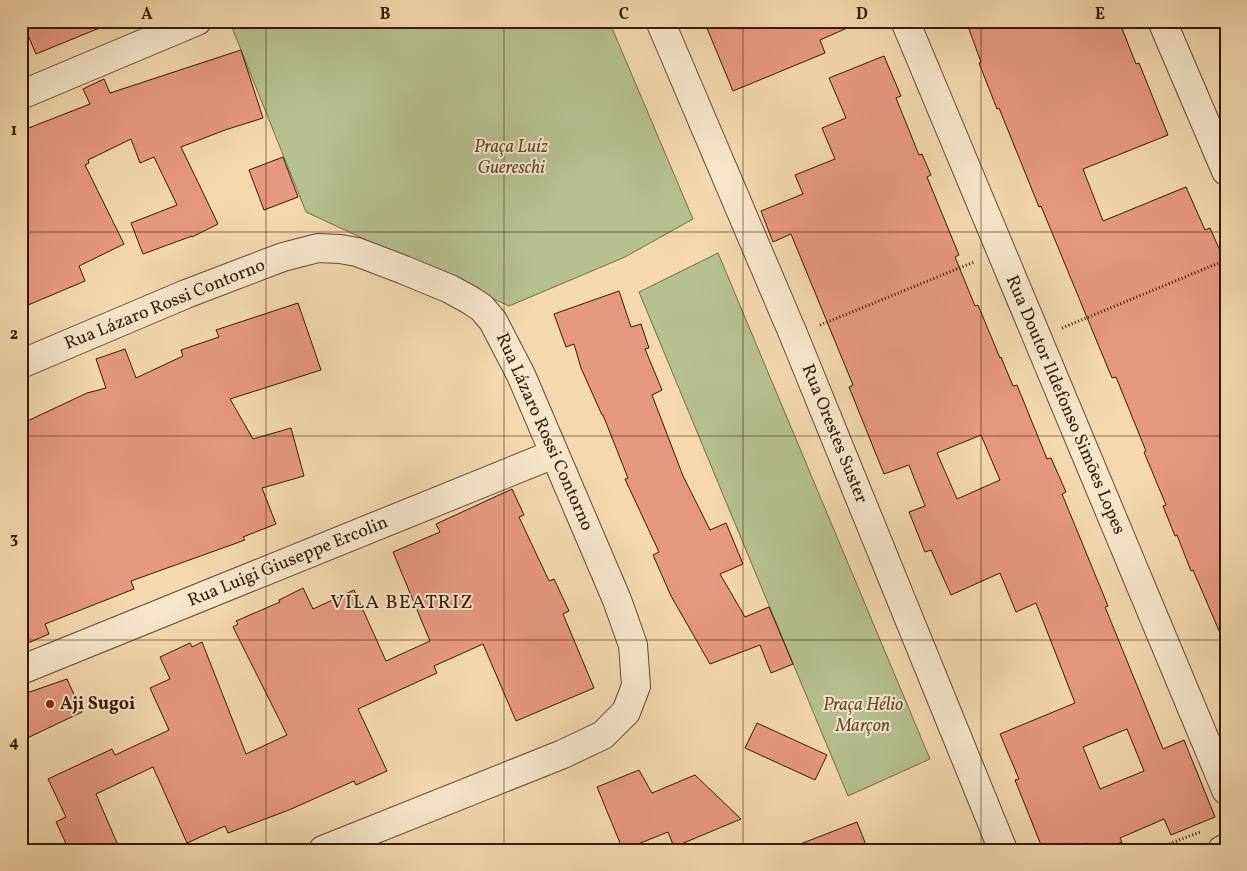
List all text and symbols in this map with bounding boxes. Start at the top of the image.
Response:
text: A [141,4,153,26]
text: B [380,4,391,26]
text: C [619,4,629,26]
text: D [856,4,868,26]
text: E [1095,4,1105,26]
text: 1 [11,120,17,142]
park label: Praça Luíz Guereschi [474,135,548,181]
street label: Rua Lázaro Rossi Contorno [61,253,269,357]
street label: Rua Doutor Ildefonso Simões Lopes [999,271,1131,539]
text: 2 [10,324,18,346]
street label: Rua Lázaro Rossi Contorno [489,329,599,535]
street label: Rua Orestes Suster [795,361,873,508]
street label: Rua Luigi Giuseppe Ercolin [184,510,392,614]
text: 3 [10,528,18,550]
district label: VILA BEATRIZ [330,589,474,617]
place label: Aji Sugoi [60,692,135,717]
park label: Praça Hélio Marçon [823,693,903,739]
marker: Aji Sugoi [44,698,56,710]
text: 4 [9,732,19,754]

